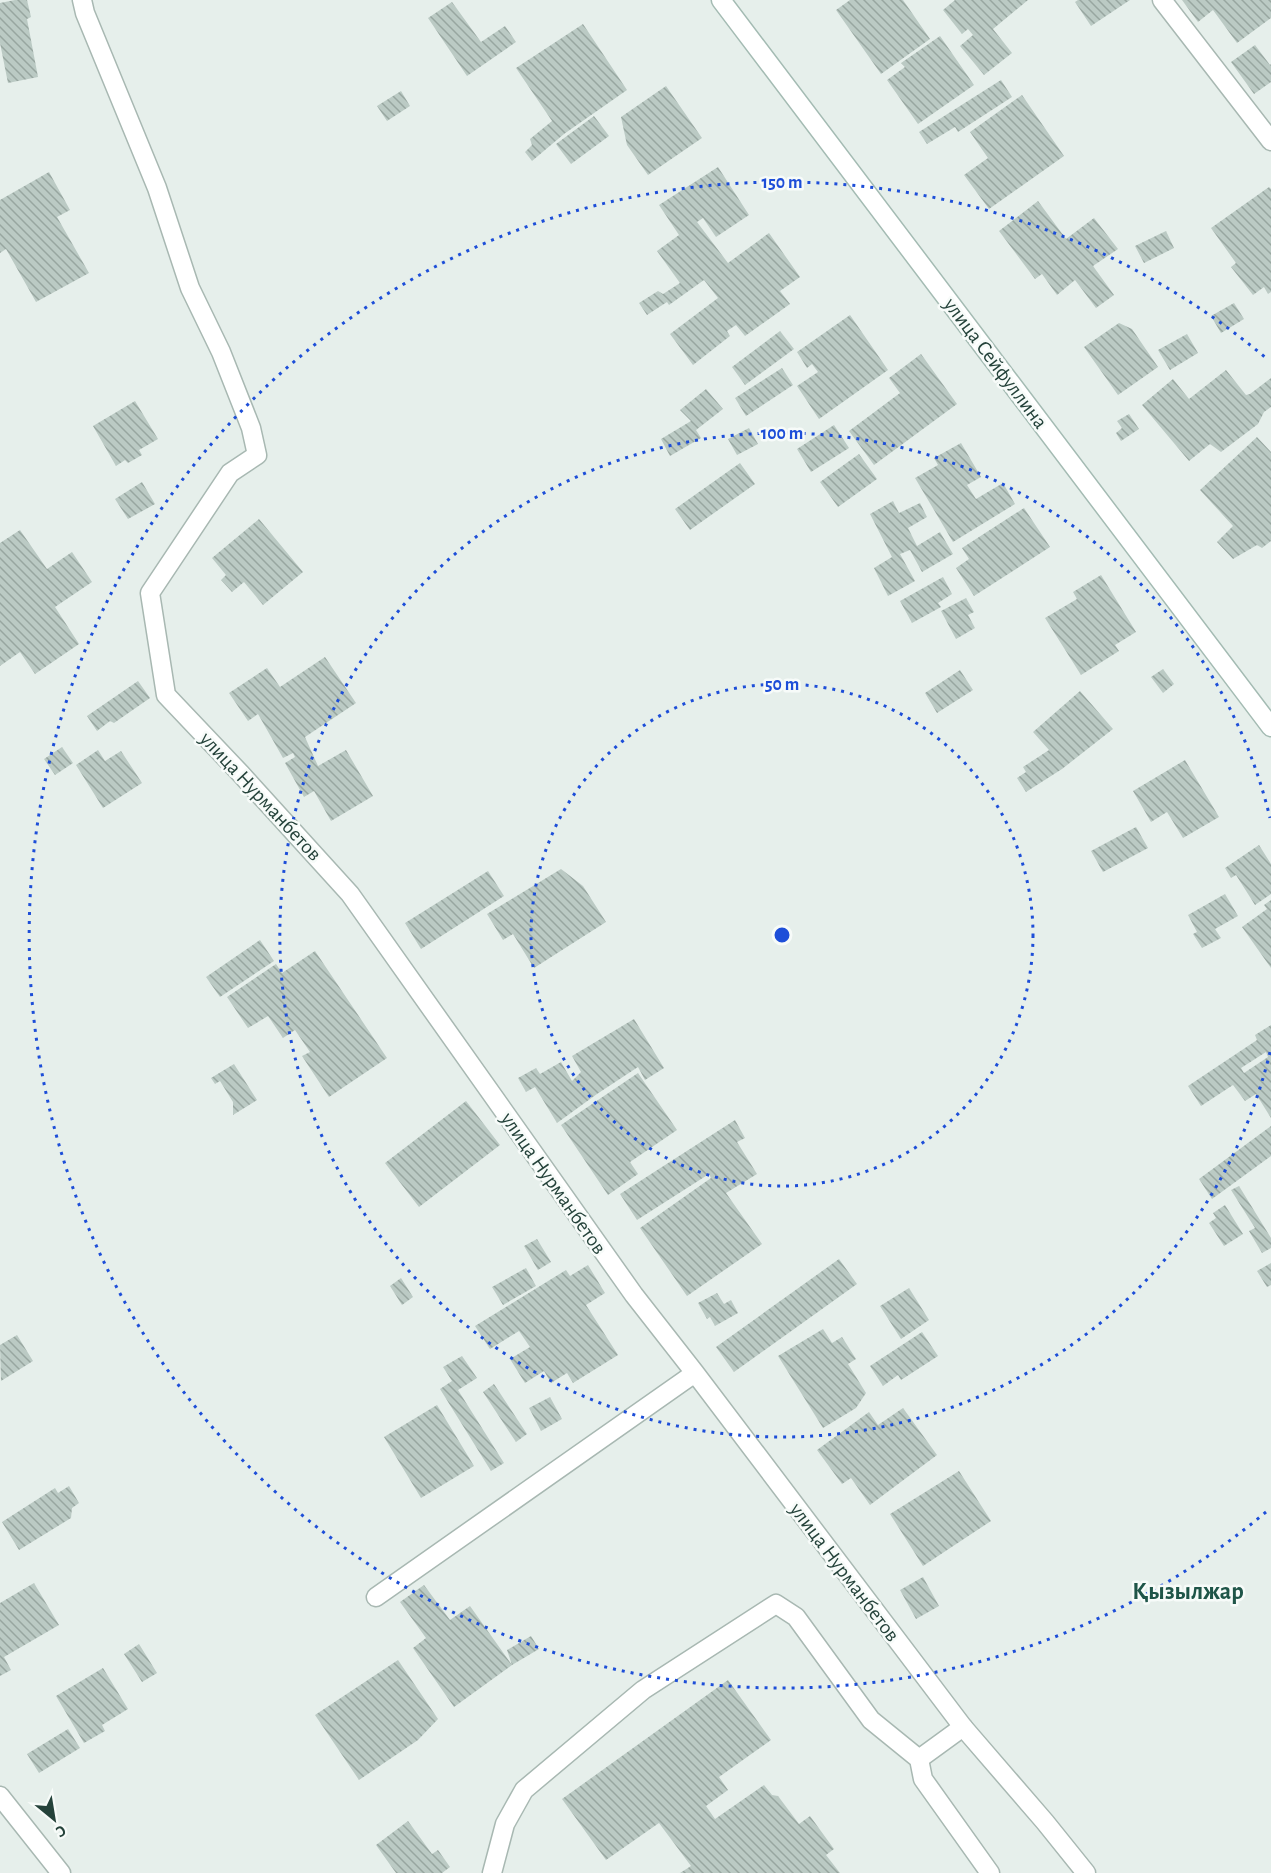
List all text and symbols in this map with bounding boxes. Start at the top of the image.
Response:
text: 150 m [762,174,802,192]
street label: улица Сейфуллина [939,293,1052,433]
text: 100 m [761,425,803,443]
text: 50 m [765,676,799,694]
street label: улица Нурманбетов [195,727,325,865]
centre of rings [772,925,792,945]
street label: улица Нурманбетов [496,1108,610,1258]
street label: улица Нурманбетов [785,1498,903,1646]
district label: Қызылжар [1132,1580,1244,1604]
north arrow [24,1789,84,1849]
text: С [53,1822,69,1840]

